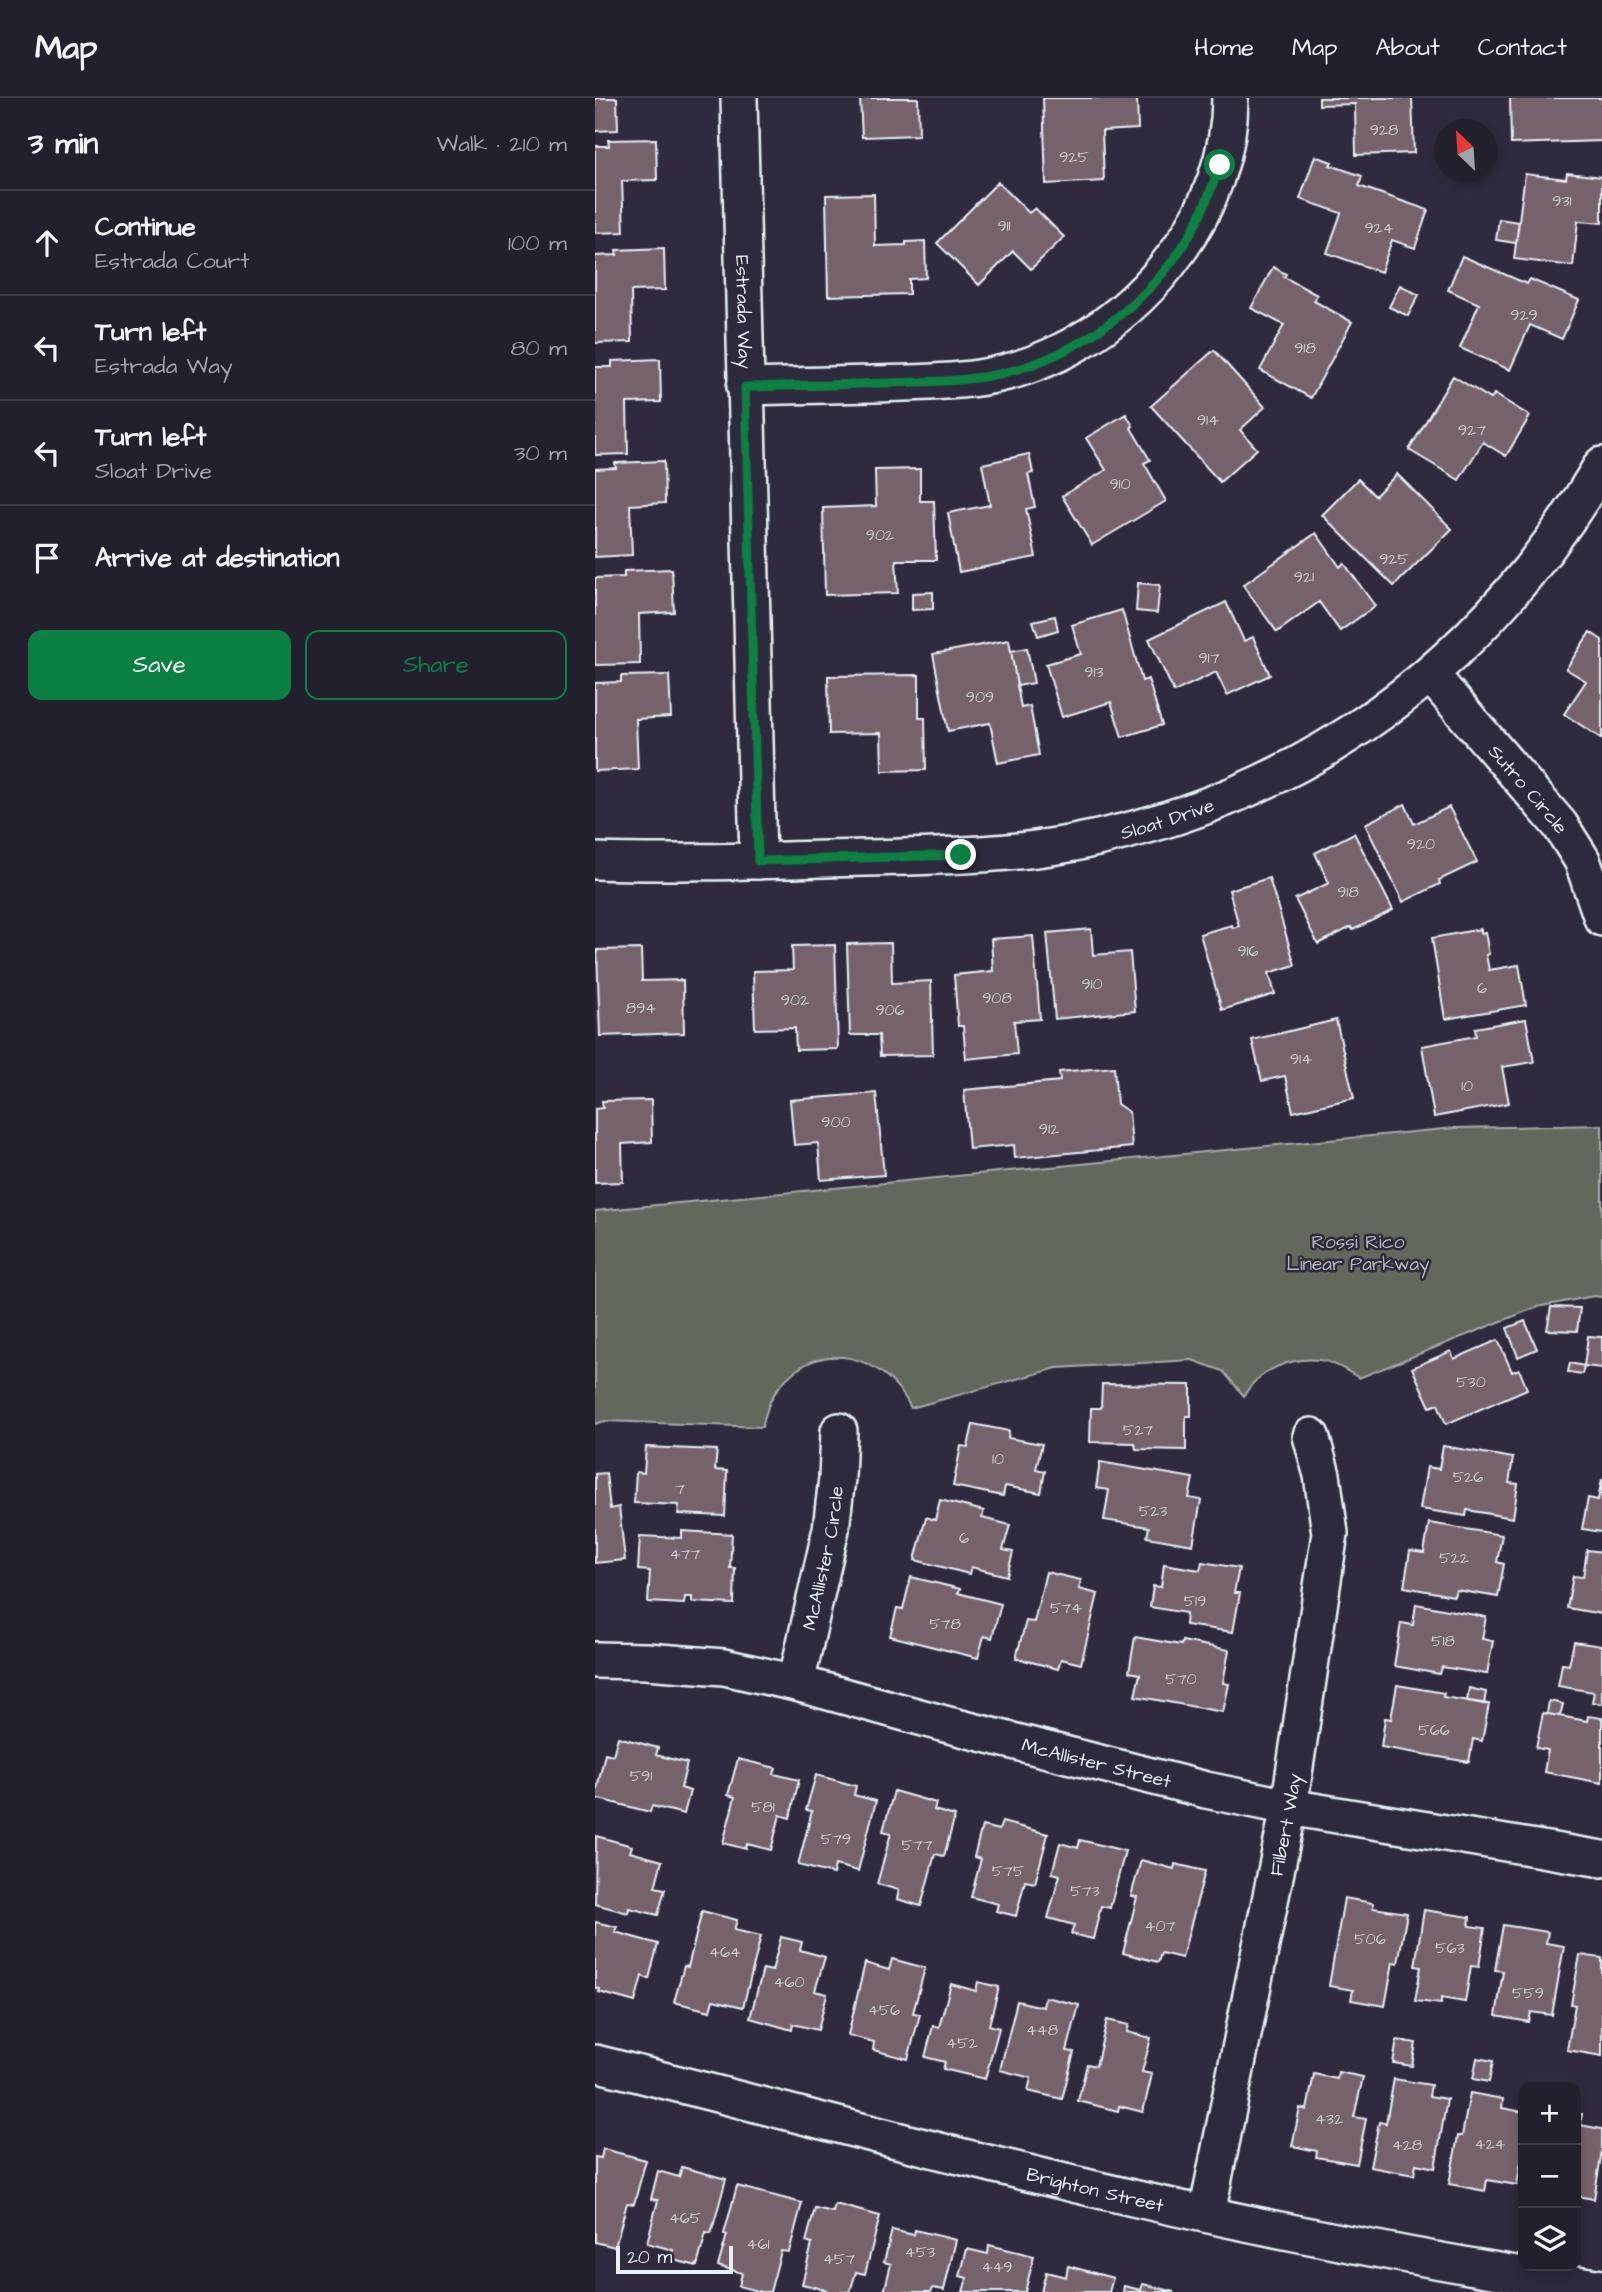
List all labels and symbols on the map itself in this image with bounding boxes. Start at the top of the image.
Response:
house number: 928 [1370,119,1398,141]
north arrow [1434,119,1497,182]
house number: 925 [1059,146,1089,168]
route start [1204,149,1235,180]
house number: 931 [1552,190,1572,212]
house number: 911 [997,215,1011,237]
house number: 924 [1364,217,1394,239]
street label: Estrada Way [728,255,758,370]
house number: 929 [1510,304,1538,326]
house number: 918 [1294,337,1316,359]
house number: 914 [1197,409,1219,431]
house number: 927 [1458,419,1486,441]
house number: 910 [1109,473,1131,495]
house number: 902 [866,524,894,546]
house number: 925 [1379,548,1409,570]
house number: 921 [1294,566,1314,588]
house number: 917 [1199,647,1220,669]
house number: 913 [1084,661,1104,683]
house number: 909 [966,686,994,708]
street label: Sutro Circle [1481,739,1574,839]
street label: Sloat Drive [1118,792,1218,847]
house number: 920 [1407,833,1435,855]
route end [945,839,976,870]
house number: 918 [1337,881,1359,903]
house number: 916 [1237,940,1259,962]
house number: 910 [1081,973,1103,995]
house number: 6 [1477,977,1487,999]
house number: 908 [982,987,1012,1009]
house number: 902 [781,989,809,1011]
house number: 894 [626,997,656,1019]
house number: 906 [875,999,905,1021]
house number: 914 [1290,1048,1312,1070]
house number: 10 [1461,1075,1473,1097]
house number: 900 [821,1111,851,1133]
house number: 912 [1039,1118,1059,1140]
park label: Rossi Rico Linear Parkway [1287,1229,1430,1279]
house number: 530 [1456,1371,1486,1393]
house number: 527 [1123,1419,1153,1441]
house number: 10 [992,1448,1004,1470]
house number: 526 [1453,1466,1483,1488]
house number: 7 [675,1478,685,1500]
street label: McAllister Circle [796,1485,851,1633]
house number: 523 [1139,1500,1167,1522]
house number: 6 [959,1527,969,1549]
house number: 477 [670,1543,700,1565]
house number: 522 [1439,1547,1469,1569]
house number: 519 [1184,1590,1206,1612]
house number: 574 [1050,1597,1082,1619]
house number: 578 [929,1613,961,1635]
house number: 518 [1431,1630,1455,1652]
house number: 570 [1165,1668,1197,1690]
house number: 566 [1418,1719,1450,1741]
street label: McAllister Street [1019,1732,1174,1796]
house number: 591 [630,1765,652,1787]
street label: Filbert Way [1263,1771,1310,1879]
house number: 581 [751,1796,775,1818]
house number: 579 [821,1828,851,1850]
house number: 577 [901,1834,933,1856]
house number: 575 [992,1860,1025,1882]
house number: 573 [1070,1880,1100,1902]
house number: 407 [1145,1915,1176,1937]
house number: 506 [1354,1928,1386,1950]
house number: 563 [1435,1937,1465,1959]
house number: 464 [709,1941,741,1963]
house number: 460 [773,1971,805,1993]
house number: 559 [1512,1982,1544,2004]
house number: 456 [868,1999,900,2021]
house number: 448 [1026,2019,1058,2041]
house number: 452 [946,2032,978,2054]
house number: 432 [1315,2108,1343,2130]
house number: 424 [1475,2133,1506,2155]
house number: 428 [1392,2134,1422,2156]
street label: Brighton Street [1024,2161,1167,2220]
house number: 465 [669,2207,702,2229]
house number: 461 [747,2233,769,2255]
house number: 453 [905,2241,935,2263]
scale bar [616,2243,733,2275]
house number: 457 [823,2248,855,2270]
house number: 449 [982,2256,1012,2278]

